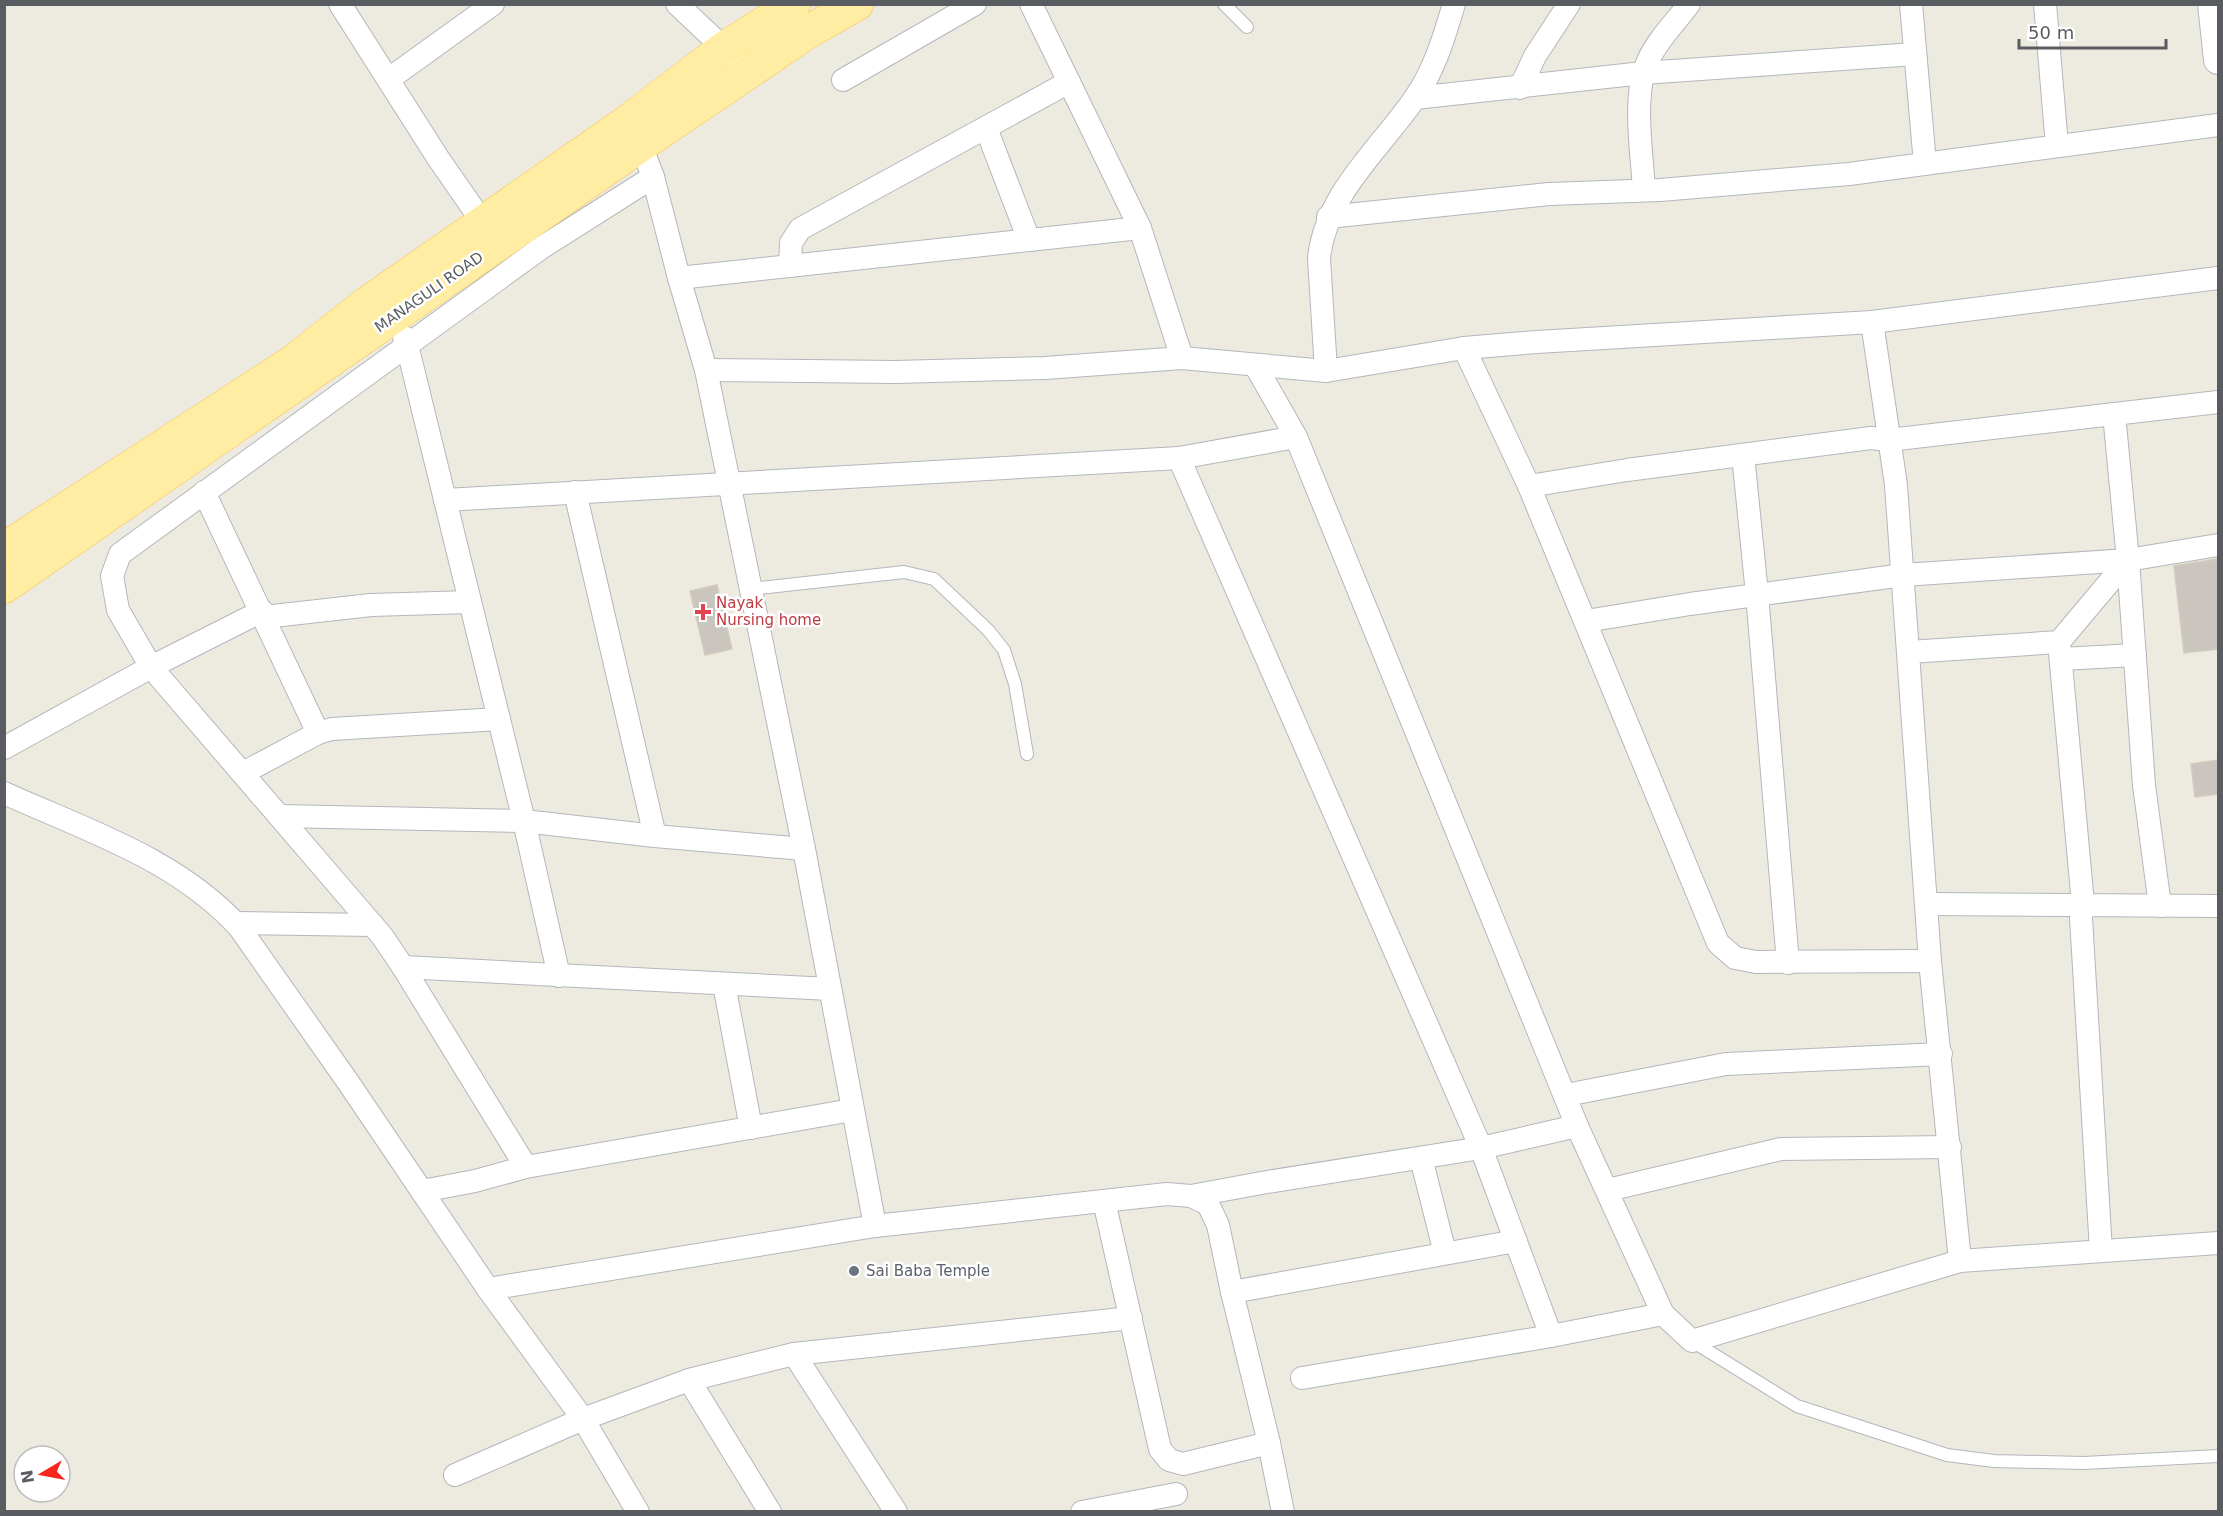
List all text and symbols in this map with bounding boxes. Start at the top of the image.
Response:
scale bar [2019,12,2166,50]
text: 50 m [2028,22,2074,43]
street label: MANAGULI ROAD [371,248,487,336]
place label: Nayak Nursing home [716,594,821,629]
marker: Nayak Nursing home [694,603,712,621]
place label: Sai Baba Temple [866,1262,990,1280]
marker: Sai Baba Temple [847,1264,861,1278]
north arrow [12,1444,72,1504]
text: N [17,1468,38,1485]

